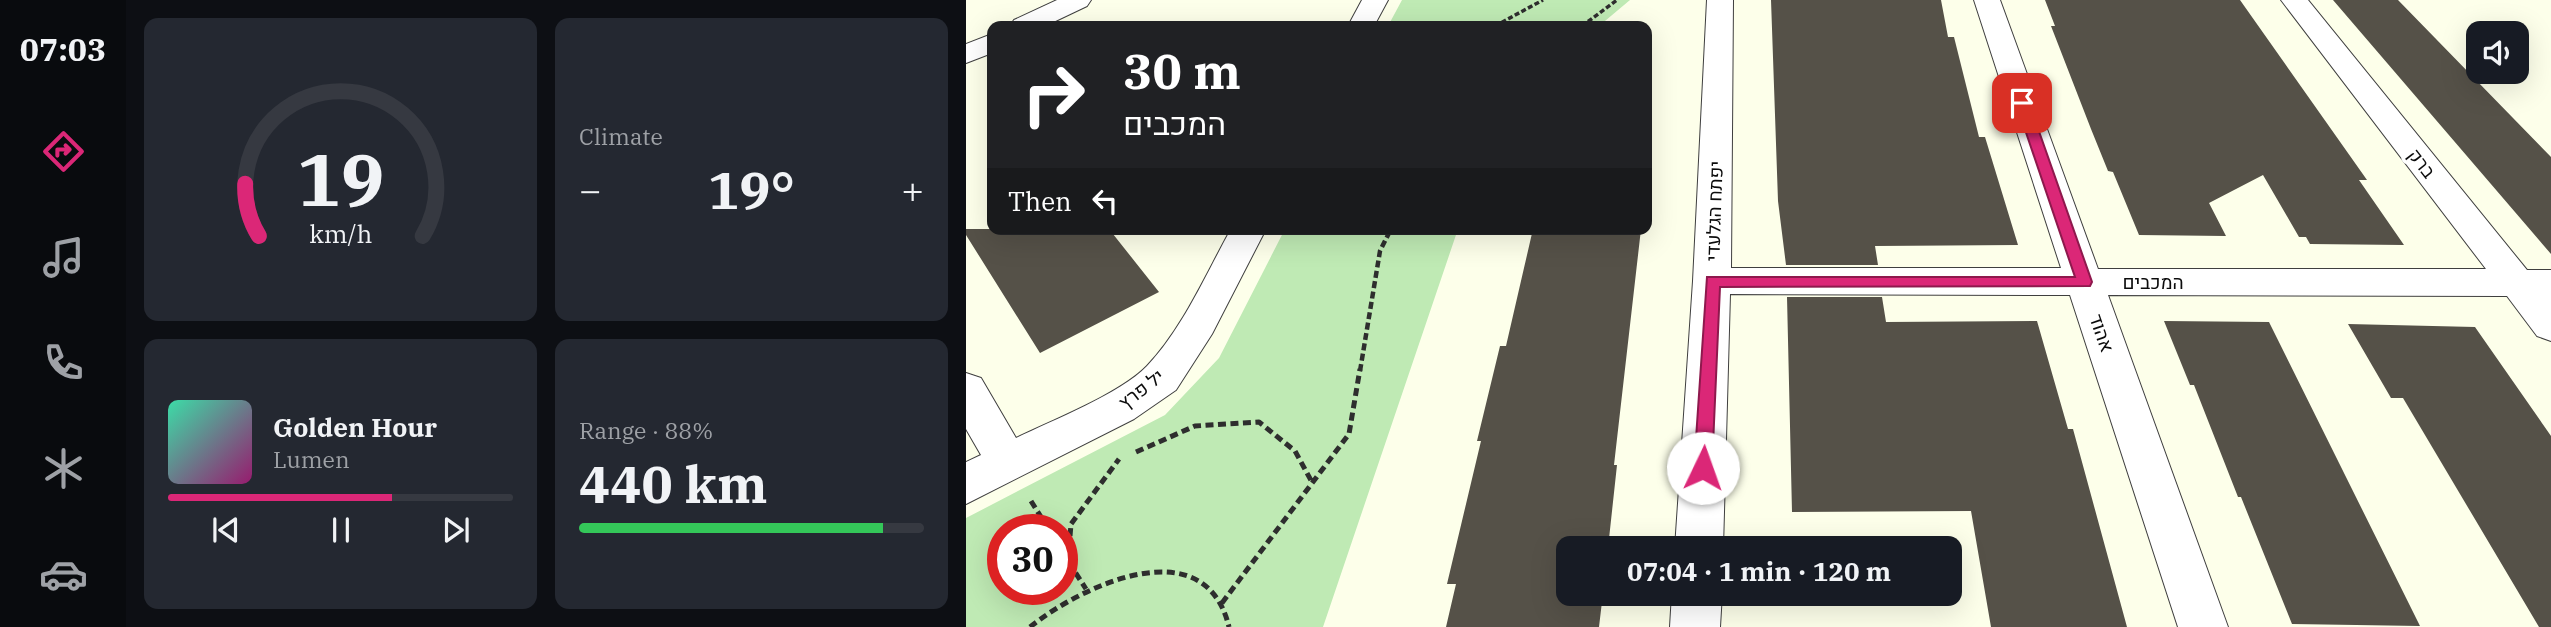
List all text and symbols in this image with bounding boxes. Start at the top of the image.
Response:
map controls [2466,21,2529,84]
button: sound [2466,21,2529,84]
text: 07:03 [20,28,106,70]
text: 30 m [1123,39,1241,102]
icon: right [1008,49,1099,140]
pin [1992,73,2052,133]
icon: arrive [2003,84,2041,122]
text: המכבים [1123,102,1226,144]
text: Climate [579,121,663,151]
icon: directions [39,127,88,176]
text: 19 [297,131,384,226]
street label: ברק [2403,143,2441,183]
text: 19° [708,156,795,223]
street label: יפתח הגלעדי [1700,160,1728,262]
text: − [579,165,602,214]
text: + [901,165,924,214]
icon: left [1086,182,1124,220]
text: Then [1008,184,1072,218]
text: km/h [309,216,372,249]
icon: music [39,233,88,282]
street label: המכבים [2122,270,2184,294]
street label: אהוד [2084,311,2120,355]
icon: phone [39,338,88,387]
street label: יל פרץ [1113,364,1169,414]
text: Golden Hour [273,410,437,444]
text: Range · 88% [579,415,713,445]
position arrow [1666,431,1740,505]
icon: climate [39,444,88,493]
text: Lumen [273,444,350,474]
text: 440 km [579,450,768,517]
icon: previous [207,511,245,549]
icon: pause [322,511,360,549]
icon: next [437,511,475,549]
speed limit sign: 30 [987,514,1078,605]
icon: car [39,550,88,599]
text: 07:04 · 1 min · 120 m [1627,554,1891,588]

